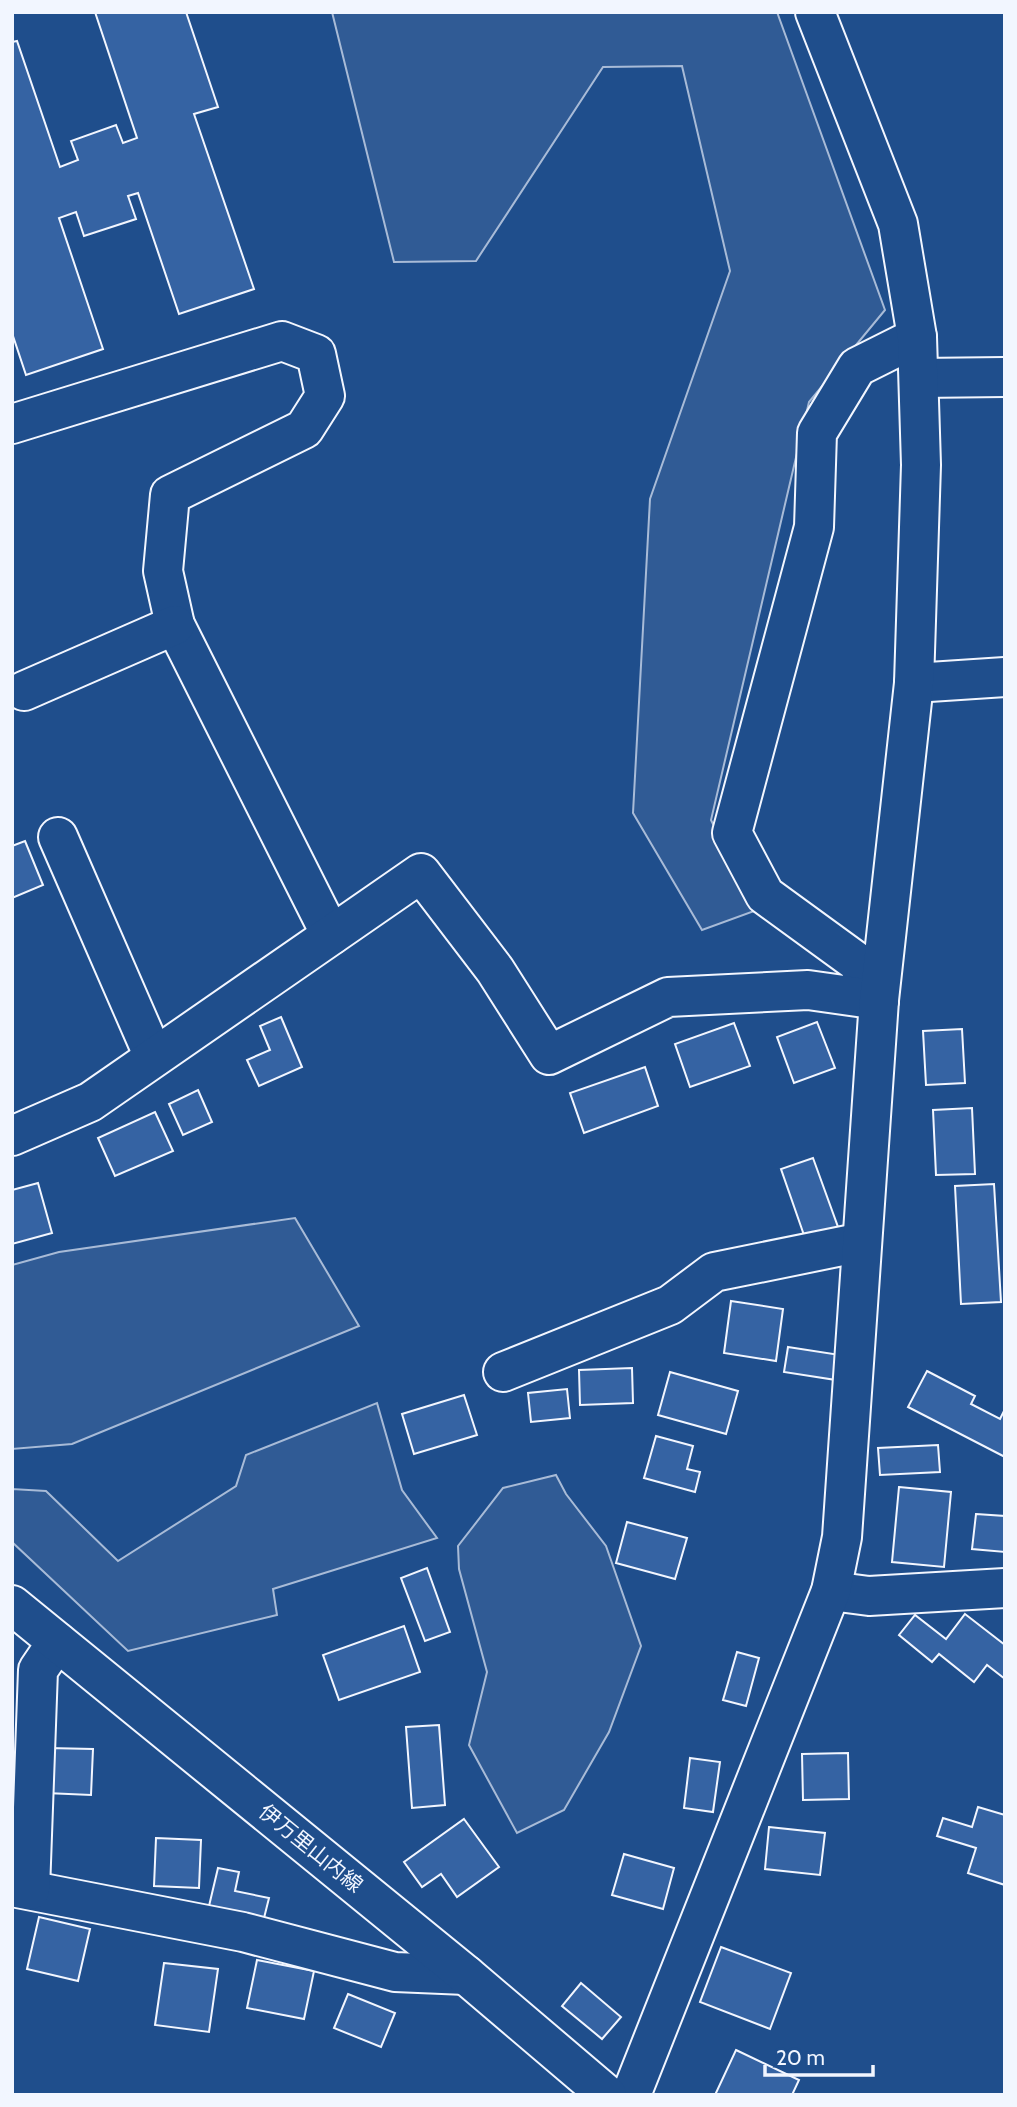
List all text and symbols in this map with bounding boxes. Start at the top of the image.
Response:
street label: 伊万里山内線 [254,1799,368,1897]
scale bar [765,2034,874,2078]
text: 20 m [776,2045,825,2070]

